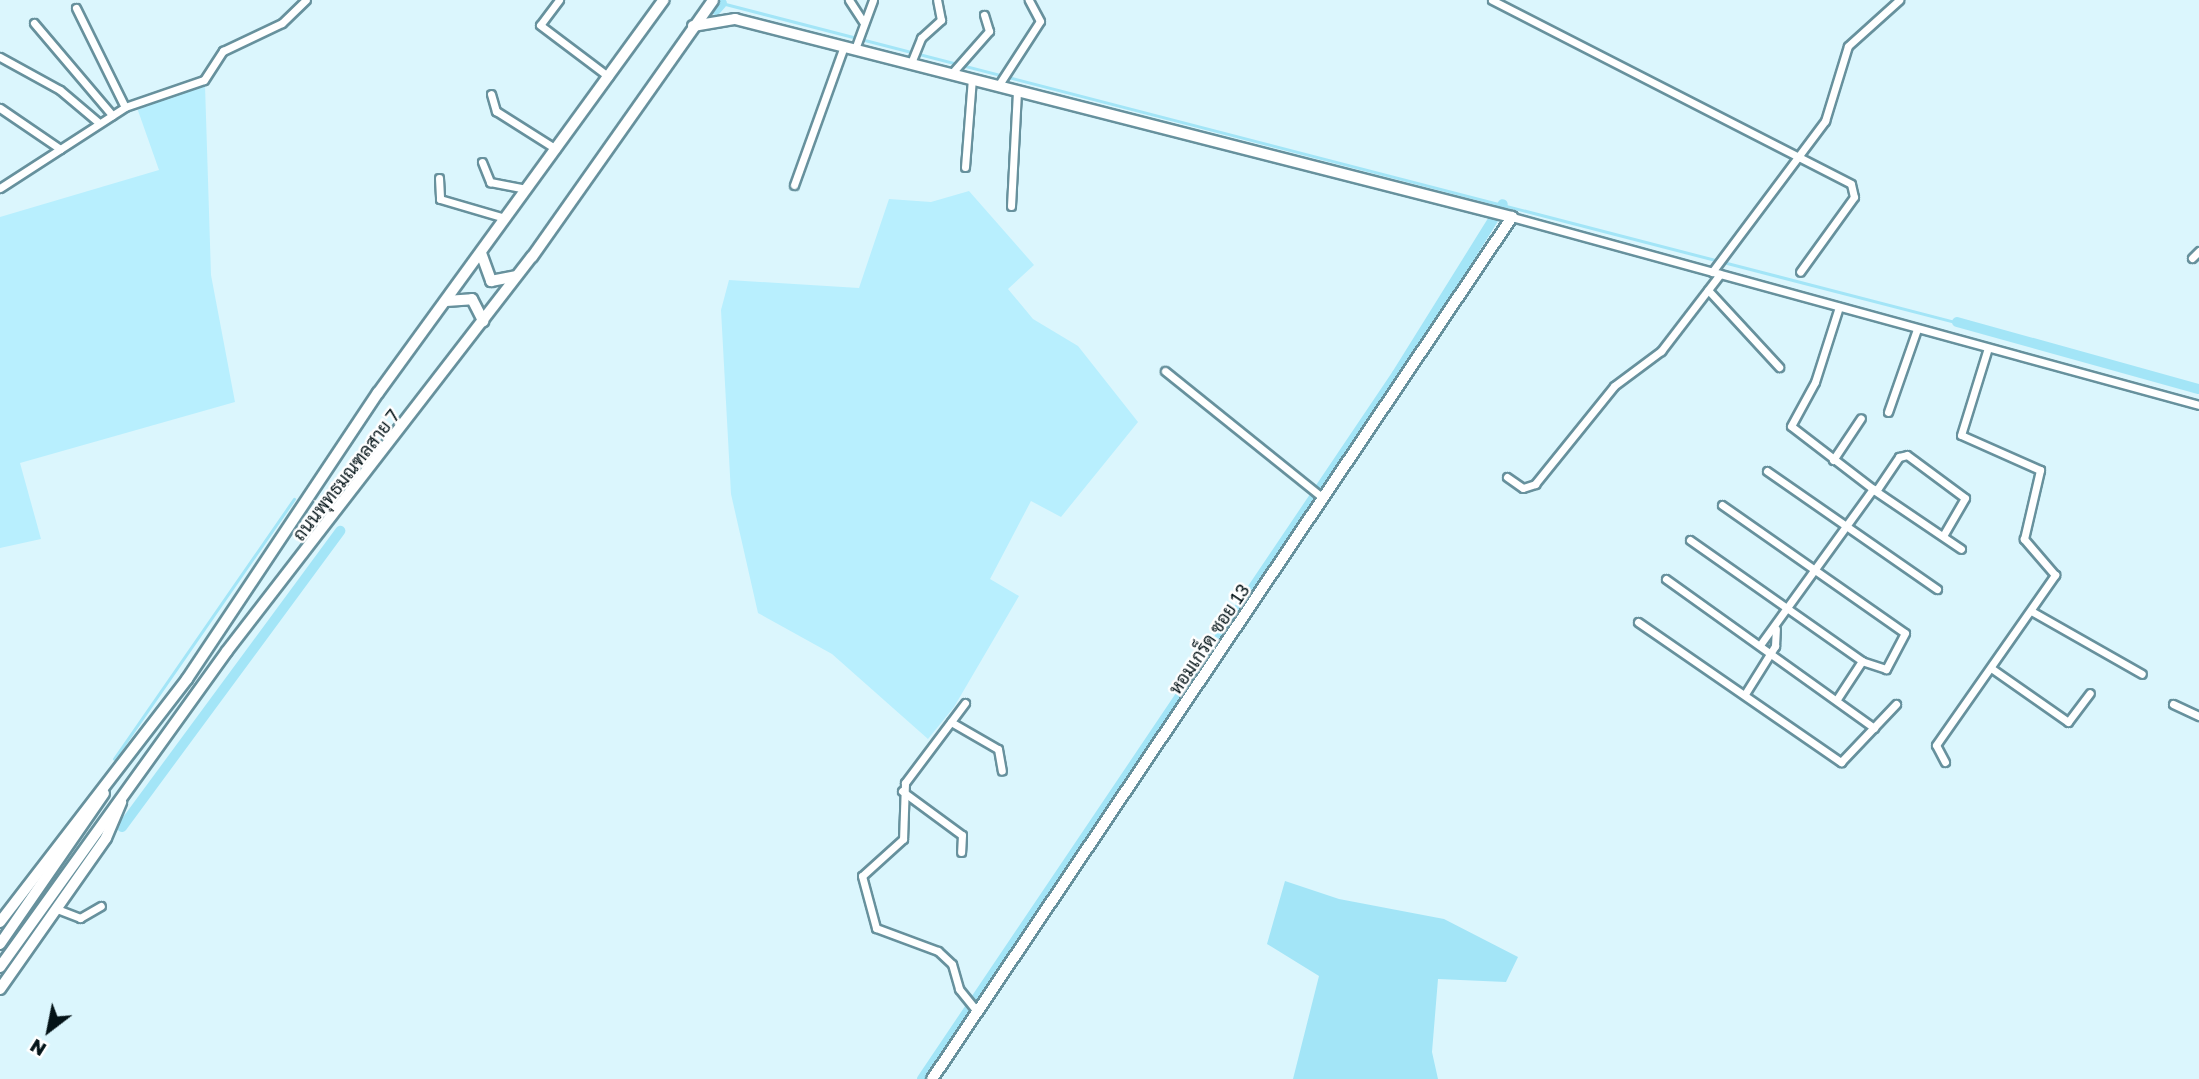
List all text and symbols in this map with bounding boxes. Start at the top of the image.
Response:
street label: ถนนพุทธมณฑลสาย 7 [288,405,404,545]
street label: หอมเกร็ด ซอย 13 [1164,580,1254,698]
north arrow [14,995,84,1065]
text: N [25,1035,50,1062]

